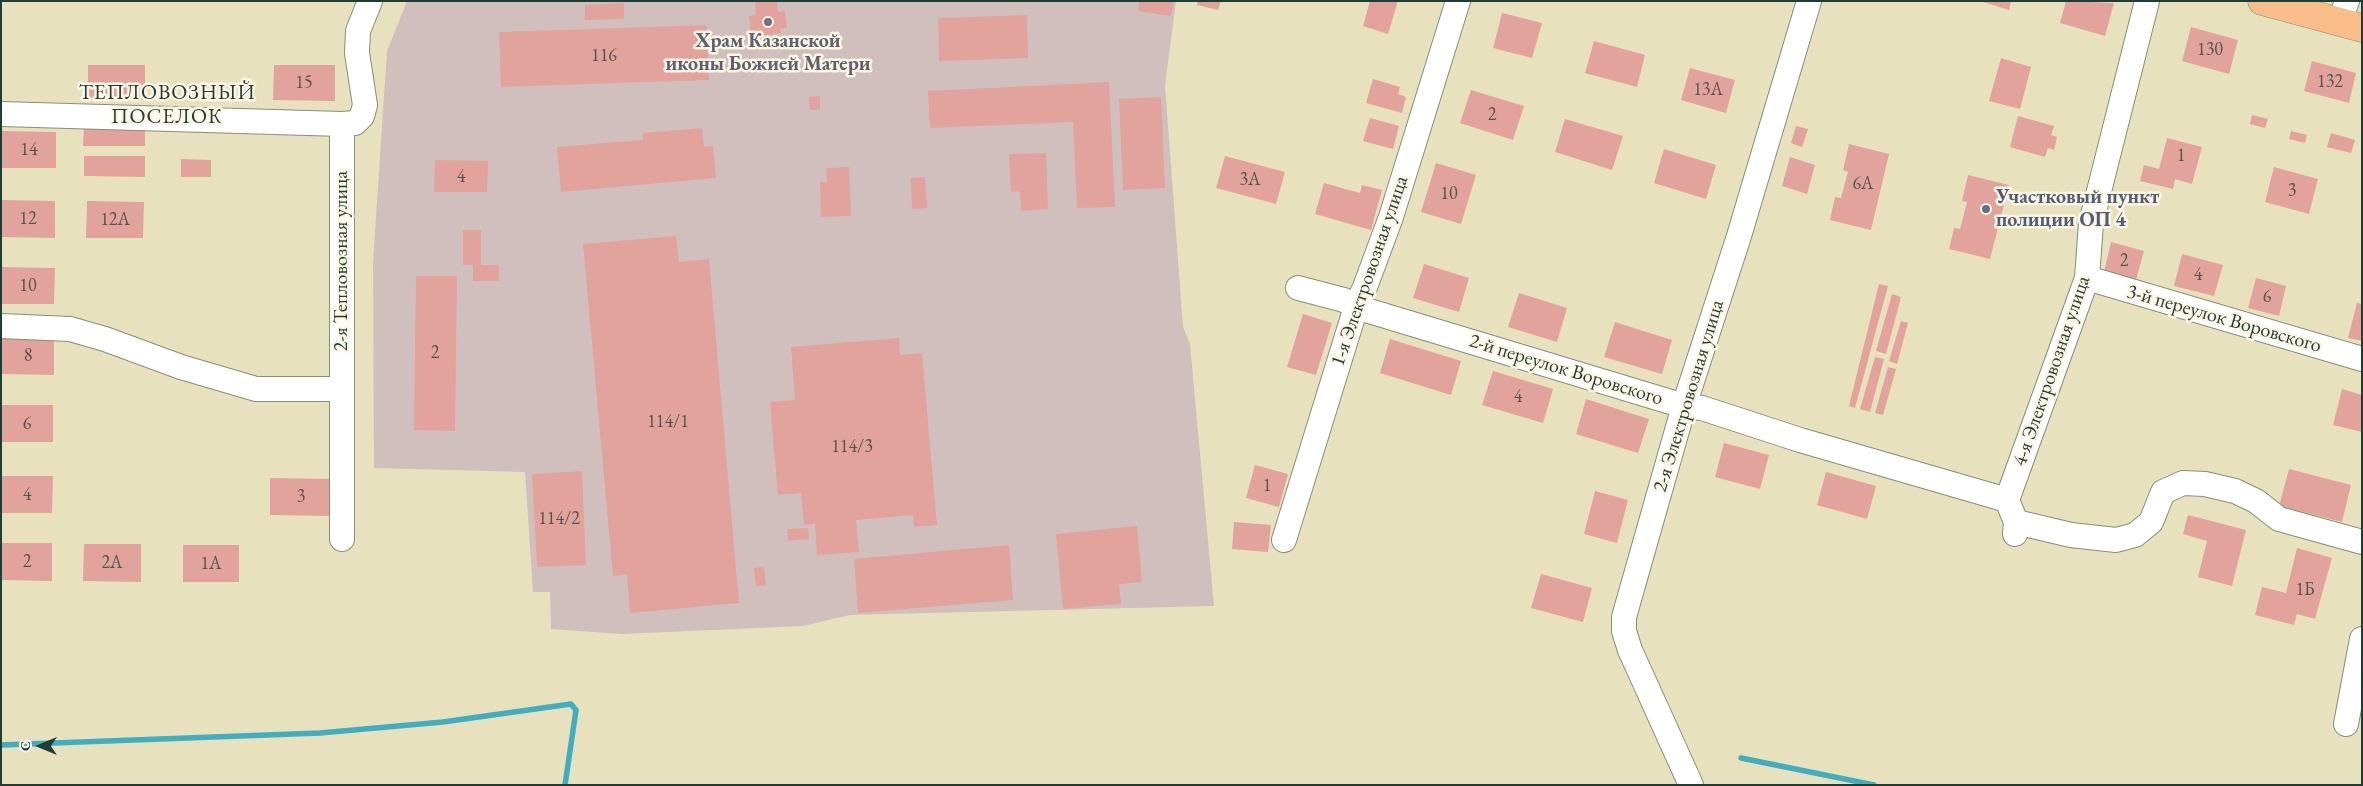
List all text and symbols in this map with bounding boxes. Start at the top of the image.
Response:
marker: Храм Казанской иконы Божией Матери [762,16,774,28]
place label: Храм Казанской иконы Божией Матери [666,30,870,77]
house number: 130 [2197,39,2223,61]
house number: 116 [591,45,617,67]
house number: 132 [2317,71,2343,93]
house number: 15 [295,72,313,94]
house number: 13А [1693,79,1723,101]
district label: ТЕПЛОВОЗНЫЙ ПОСЕЛОК [77,80,257,130]
house number: 2 [1488,104,1496,126]
house number: 14 [20,139,38,161]
house number: 1 [2177,145,2185,167]
house number: 4 [457,166,465,188]
house number: 3А [1239,169,1261,191]
street label: 2-я Тепловозная улица [330,171,354,351]
street label: 1-я Электровозная улица [1326,173,1414,369]
house number: 6А [1852,173,1874,195]
house number: 3 [2288,180,2296,202]
house number: 10 [1440,183,1458,205]
place label: Участковый пункт полиции ОП 4 [1996,186,2159,233]
marker: Участковый пункт полиции ОП 4 [1980,203,1992,215]
house number: 12 [19,208,37,230]
house number: 12А [100,209,130,231]
house number: 2 [2120,250,2128,272]
house number: 4 [2194,264,2202,286]
street label: 4-я Электровозная улица [2008,273,2096,469]
house number: 10 [19,275,37,297]
street label: 3-й переулок Воровского [2124,280,2324,358]
house number: 6 [2263,286,2271,308]
street label: 2-я Электровозная улица [1648,297,1730,495]
street label: 2-й переулок Воровского [1466,329,1666,411]
house number: 2 [431,342,439,364]
house number: 8 [24,345,32,367]
house number: 4 [1514,386,1522,408]
house number: 114/1 [647,411,689,433]
house number: 6 [23,413,31,435]
house number: 114/3 [831,436,873,458]
house number: 1 [1263,475,1271,497]
house number: 4 [23,484,31,506]
house number: 3 [297,486,305,508]
house number: 114/2 [538,508,580,530]
house number: 2 [23,551,31,573]
house number: 2А [101,552,123,574]
house number: 1А [200,553,222,575]
house number: 1Б [2295,579,2315,601]
north arrow [15,721,65,771]
text: С [16,741,34,751]

